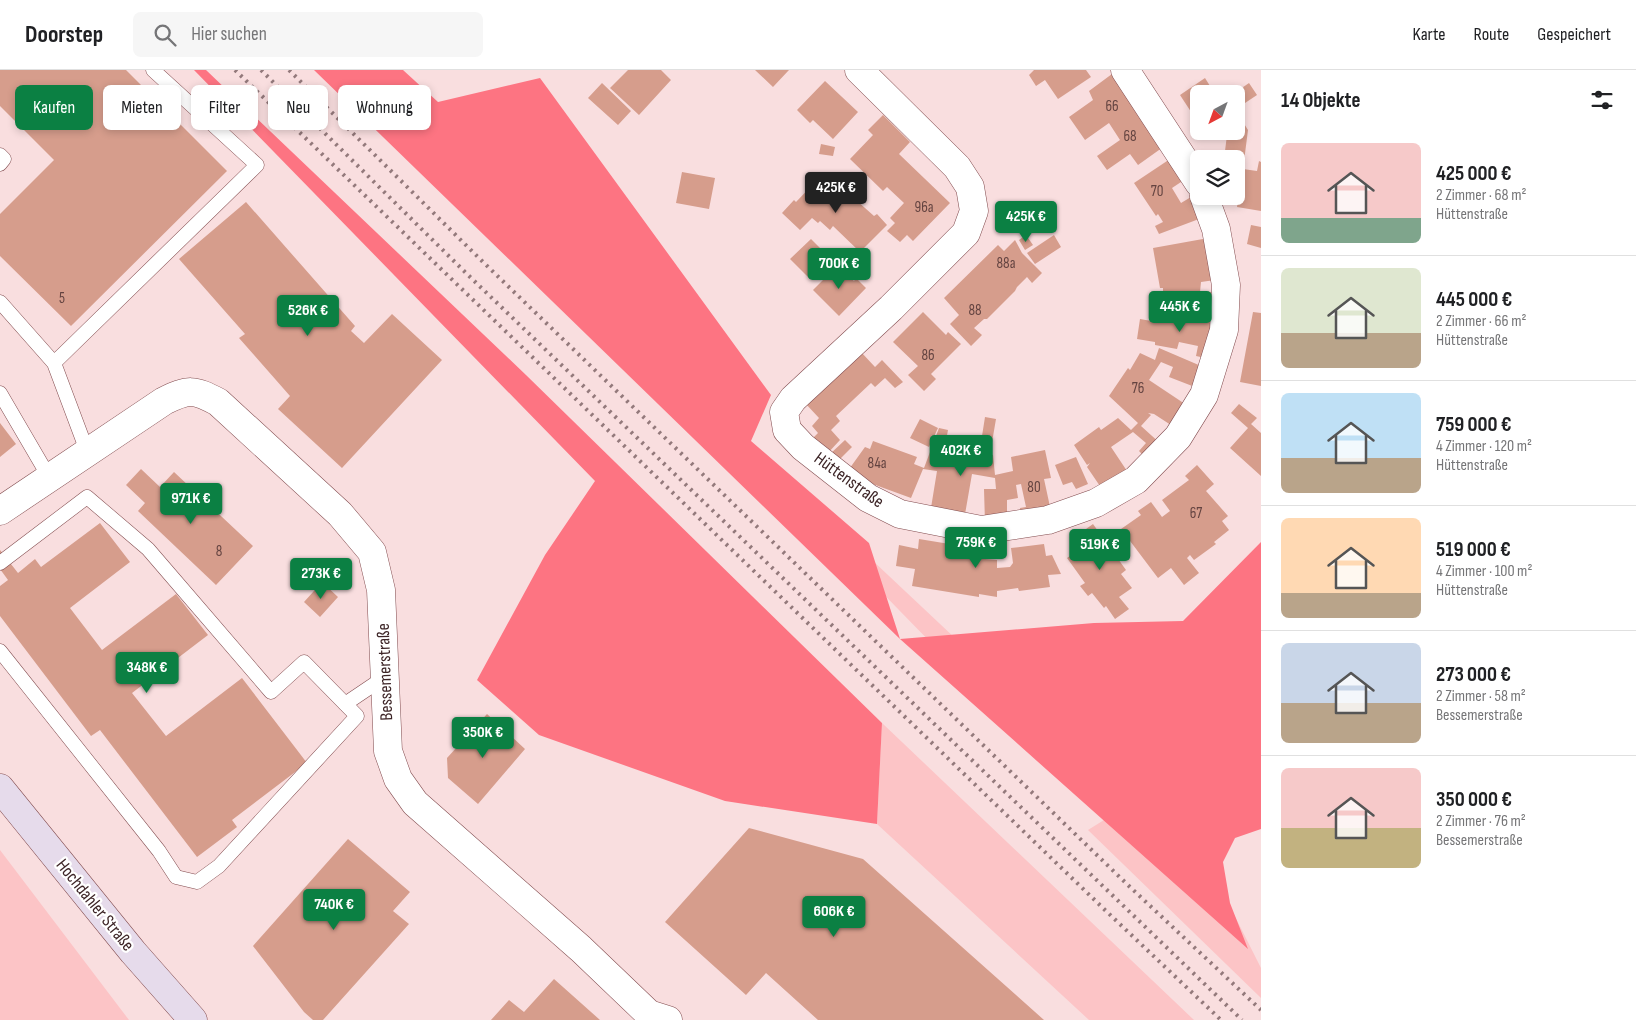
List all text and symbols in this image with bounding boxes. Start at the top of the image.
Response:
search box [133,12,483,57]
text: Doorstep [25,20,103,49]
icon: search [151,21,179,49]
text: Hier suchen [191,23,267,46]
text: Karte [1413,24,1446,45]
text: Route [1474,24,1509,45]
text: Gespeichert [1537,24,1611,45]
chip: Kaufen [15,85,93,130]
chip: Mieten [103,85,181,130]
chip: Filter [191,85,258,130]
chip: Neu [268,85,328,130]
chip: Wohnung [338,85,431,130]
north arrow [1190,85,1245,140]
map controls [1190,85,1245,205]
icon: filters [1588,86,1616,114]
text: 14 Objekte [1281,88,1360,113]
house number: 66 [1105,97,1119,116]
house number: 68 [1123,127,1137,146]
button: layers [1190,150,1245,205]
text: 425 000 € [1436,161,1512,186]
icon: home [1321,163,1381,223]
pin: 425K € [795,172,877,214]
text: 425K € [816,178,856,197]
house number: 70 [1151,182,1163,201]
text: 2 Zimmer · 68 m² [1436,186,1526,205]
house number: 96a [915,198,934,217]
pin: 425K € [985,200,1067,243]
text: Hüttenstraße [1436,205,1508,224]
text: 425K € [1006,207,1046,226]
pin: 700K € [798,248,880,290]
text: 700K € [819,254,859,273]
house number: 88a [997,254,1016,273]
text: 445 000 € [1436,287,1512,312]
icon: home [1321,288,1381,348]
house number: 5 [59,289,65,308]
pin: 445K € [1139,290,1221,333]
pin: 526K € [267,294,349,337]
text: 445K € [1160,297,1200,316]
text: 526K € [288,301,328,320]
house number: 88 [968,301,982,320]
text: 2 Zimmer · 66 m² [1436,312,1526,331]
text: Hüttenstraße [1436,331,1508,350]
house number: 86 [921,346,935,365]
house number: 76 [1132,379,1144,398]
text: 759 000 € [1436,412,1512,437]
icon: home [1321,413,1381,473]
pin: 402K € [920,434,1002,477]
text: 4 Zimmer · 120 m² [1436,437,1532,456]
text: 402K € [941,441,981,460]
street label: Hüttenstraße [810,448,888,512]
house number: 84a [868,454,887,473]
text: Hüttenstraße [1436,456,1508,475]
house number: 80 [1027,478,1041,497]
pin: 971K € [150,482,232,525]
text: 971K € [171,489,211,508]
house number: 67 [1190,504,1202,523]
pin: 759K € [935,526,1017,569]
pin: 519K € [1059,528,1141,571]
text: 759K € [956,533,996,552]
text: 519K € [1080,535,1120,554]
text: 519 000 € [1436,537,1511,562]
icon: home [1321,538,1381,598]
house number: 8 [216,542,222,561]
pin: 273K € [280,558,362,600]
text: 4 Zimmer · 100 m² [1436,562,1532,581]
text: 273K € [301,564,341,583]
text: Hüttenstraße [1436,581,1508,600]
street label: Bessemerstraße [373,623,397,721]
pin: 348K € [106,652,188,694]
text: 348K € [127,658,167,677]
text: 273 000 € [1436,662,1511,687]
icon: home [1321,663,1381,723]
text: 2 Zimmer · 58 m² [1436,687,1526,706]
text: Bessemerstraße [1436,706,1523,725]
pin: 350K € [442,716,524,759]
text: 350K € [463,723,503,742]
text: 350 000 € [1436,787,1512,812]
icon: home [1321,788,1381,848]
text: 2 Zimmer · 76 m² [1436,812,1526,831]
text: Bessemerstraße [1436,831,1523,850]
street label: Hochdahler Straße [52,855,138,955]
pin: 740K € [293,888,375,931]
text: 740K € [314,895,354,914]
pin: 606K € [793,896,875,938]
text: 606K € [813,902,855,921]

